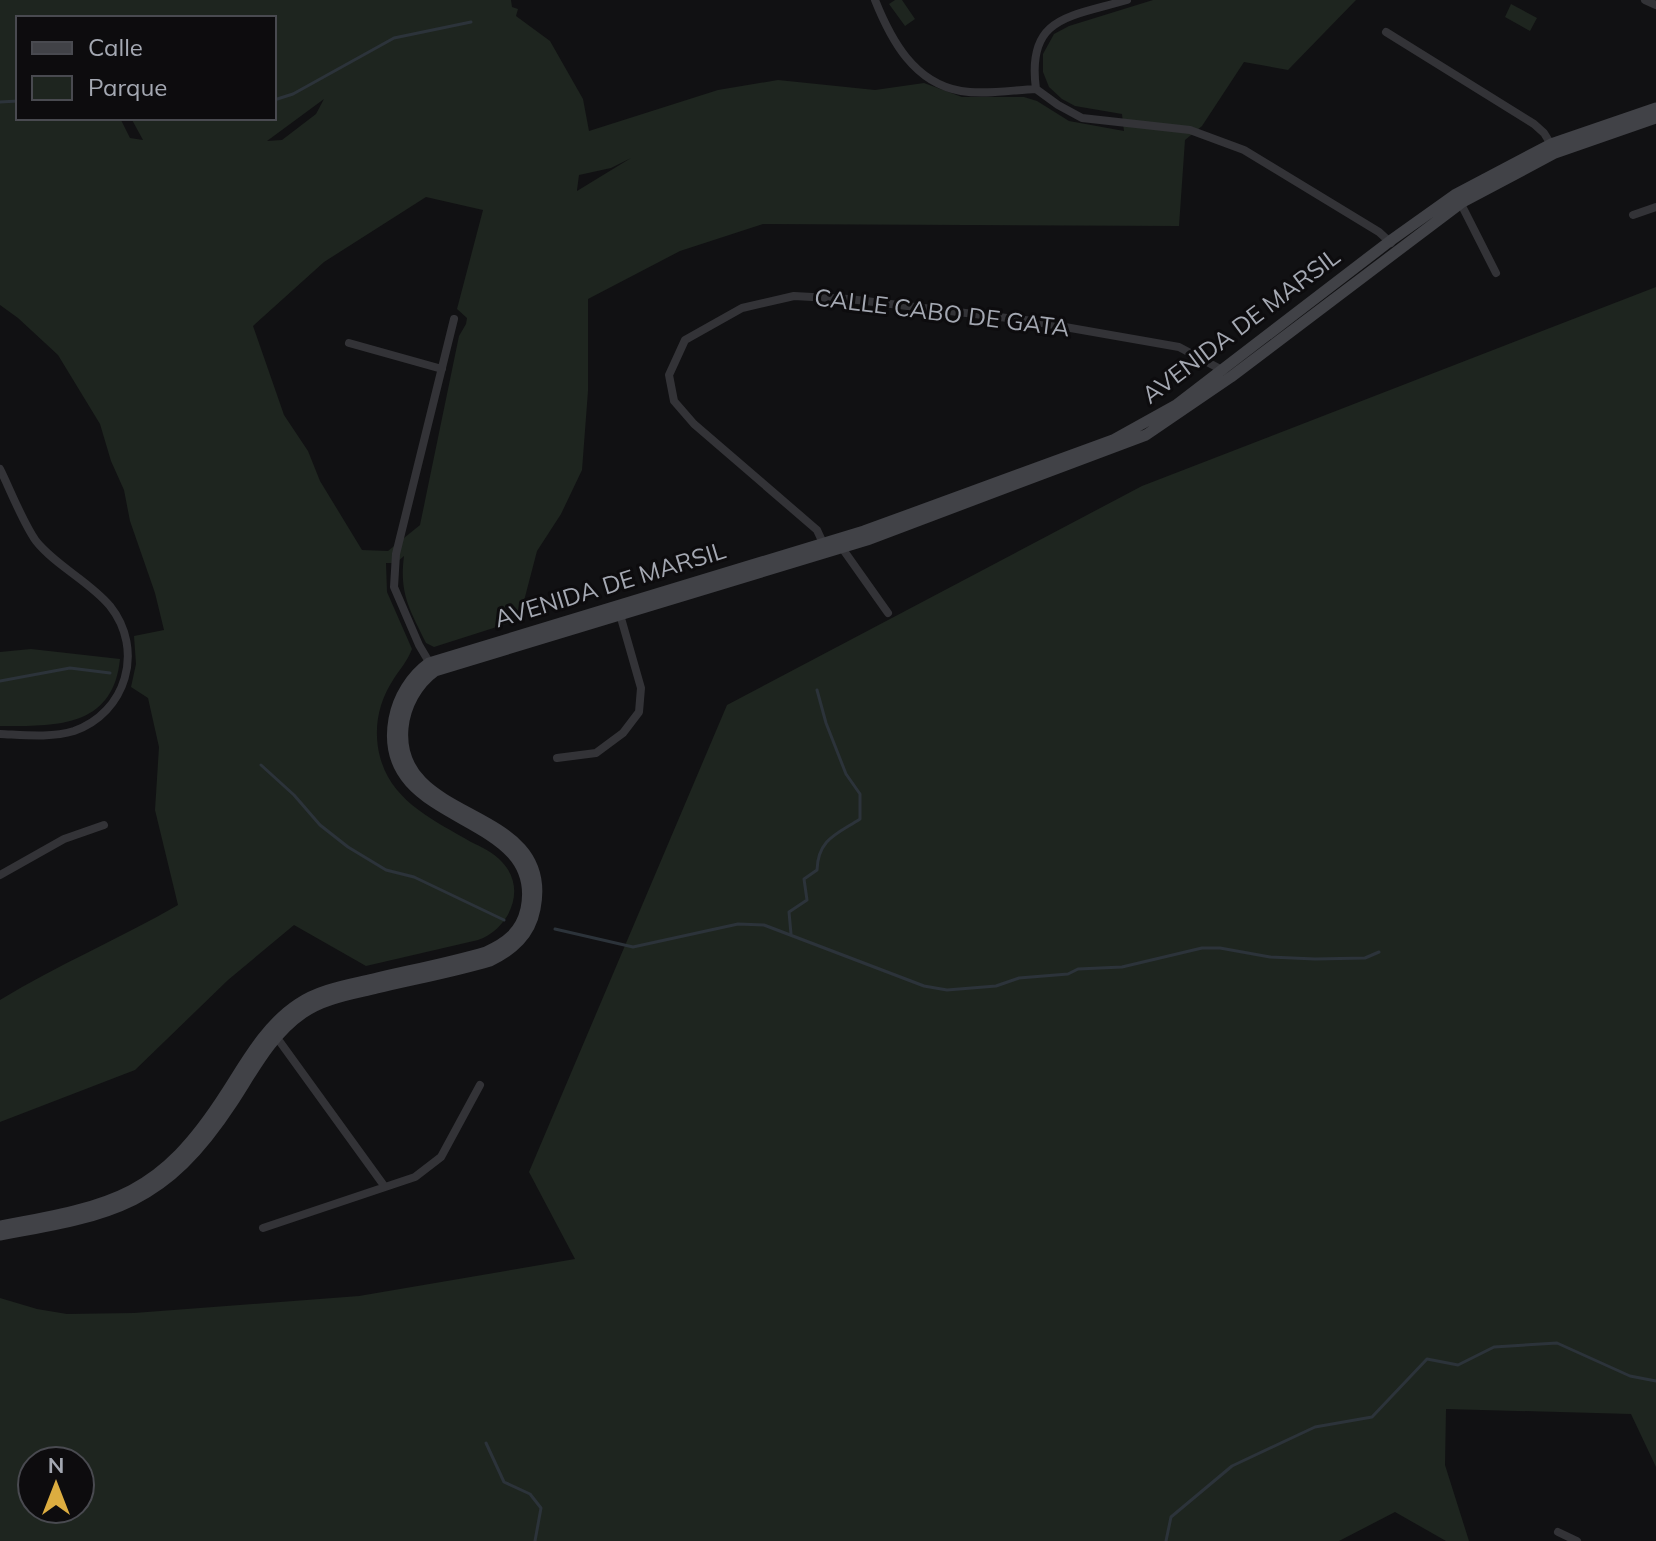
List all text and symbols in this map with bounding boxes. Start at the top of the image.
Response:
legend [16,16,276,120]
text: Calle [88,32,143,62]
text: Parque [88,72,167,102]
street label: AVENIDA DE MARSIL [1135,241,1345,409]
street label: CALLE CABO DE GATA [813,281,1072,343]
street label: AVENIDA DE MARSIL [490,535,729,634]
north arrow [16,1445,96,1525]
text: N [48,1451,64,1479]

